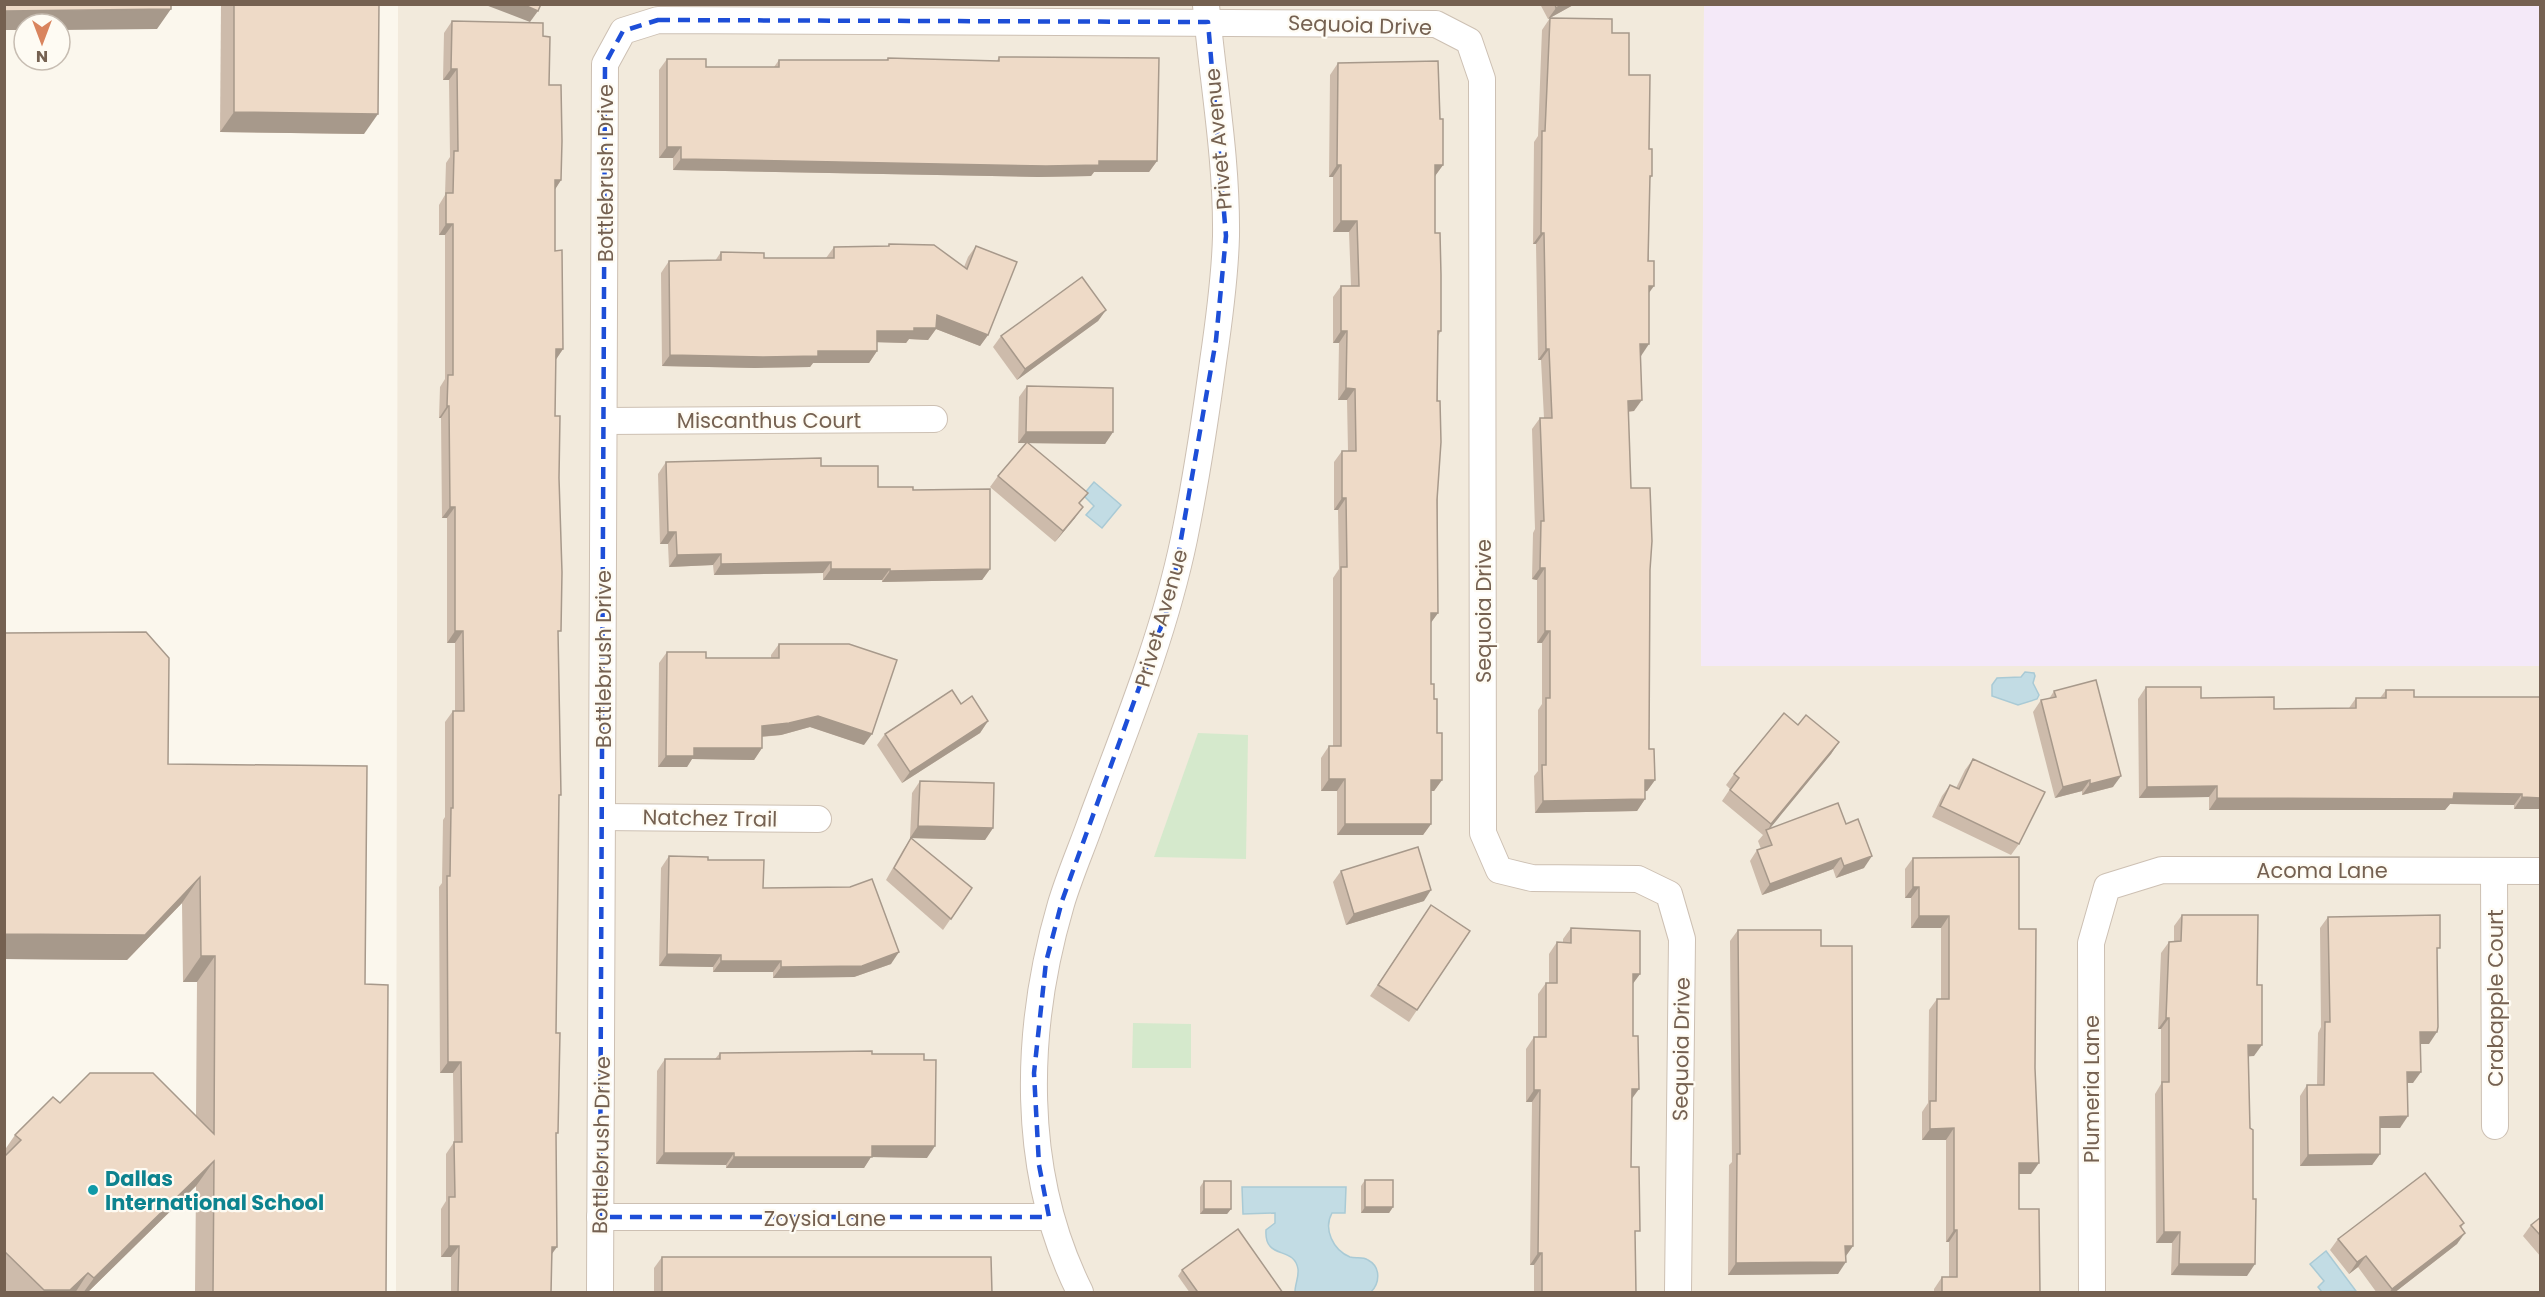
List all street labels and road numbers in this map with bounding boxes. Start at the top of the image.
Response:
street label: Sequoia Drive [1288,8,1432,42]
street label: Privet Avenue [1197,67,1239,211]
street label: Bottlebrush Drive [591,84,620,262]
street label: Miscanthus Court [677,406,861,435]
street label: Sequoia Drive [1469,539,1498,683]
street label: Privet Avenue [1127,546,1195,690]
street label: Bottlebrush Drive [589,570,618,748]
street label: Natchez Trail [642,802,778,834]
street label: Acoma Lane [2256,856,2388,885]
street label: Crabapple Court [2481,909,2510,1087]
street label: Sequoia Drive [1665,977,1697,1121]
street label: Plumeria Lane [2077,1015,2106,1163]
street label: Bottlebrush Drive [585,1056,617,1234]
street label: Zoysia Lane [764,1204,886,1233]

